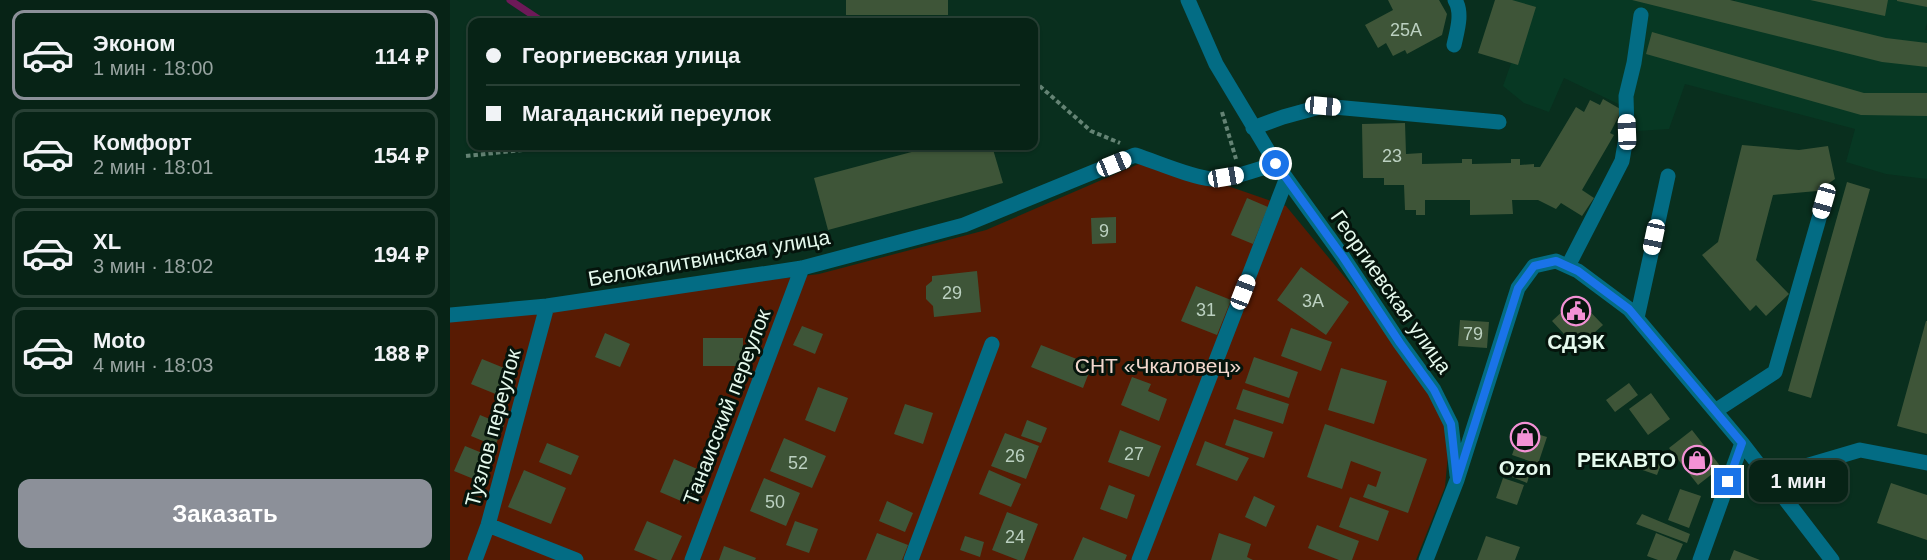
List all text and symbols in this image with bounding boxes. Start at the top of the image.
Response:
house number: 25А [1390,20,1422,40]
icon: car [21,28,75,82]
text: Эконом [93,31,176,56]
text: Георгиевская улица [522,43,740,68]
text: 114 ₽ [375,44,429,69]
text: 1 мин · 18:00 [93,57,213,79]
car [1304,95,1342,117]
text: Магаданский переулок [522,101,771,126]
car [1617,114,1637,150]
icon: car [21,127,75,181]
text: Комфорт [93,130,192,155]
text: 154 ₽ [373,143,429,168]
house number: 23 [1382,146,1402,166]
car [1094,149,1134,179]
route start [1262,150,1289,177]
text: 2 мин · 18:01 [93,156,213,178]
car [1207,165,1245,189]
car [1810,181,1838,221]
street label: Георгиевская улица [1326,206,1457,378]
car [1641,218,1667,256]
house number: 9 [1099,221,1109,241]
street label: Белокалитвинская улица [586,225,832,290]
icon: car [21,226,75,280]
text: XL [93,229,121,254]
text: 194 ₽ [373,242,429,267]
text: 3 мин · 18:02 [93,255,213,277]
car [1228,272,1258,312]
house number: 29 [942,283,962,303]
house number: 3А [1302,291,1324,311]
public building icon: СДЭК [1560,295,1592,327]
house number: 31 [1196,300,1216,320]
street label: Танаисский переулок [679,305,775,508]
house number: 79 [1463,324,1483,344]
icon: car [21,325,75,379]
text: Moto [93,328,146,353]
place label: СДЭК [1547,330,1605,353]
text: 188 ₽ [373,341,429,366]
street label: Тузлов переулок [460,346,525,509]
text: 4 мин · 18:03 [93,354,213,376]
park label: СНТ «Чкаловец» [1075,354,1241,377]
shop icon: Ozon [1509,421,1541,453]
house number: 27 [1124,444,1144,464]
shop icon: РЕКАВТО [1681,444,1713,476]
house number: 26 [1005,446,1025,466]
place label: РЕКАВТО [1577,448,1676,471]
house number: 52 [788,453,808,473]
place label: Ozon [1499,456,1551,479]
callout: 1 мин [1749,461,1848,503]
route end [1714,468,1741,495]
text: 1 мин [1771,470,1826,492]
button: Заказать [18,479,432,548]
house number: 50 [765,492,785,512]
house number: 24 [1005,527,1025,547]

